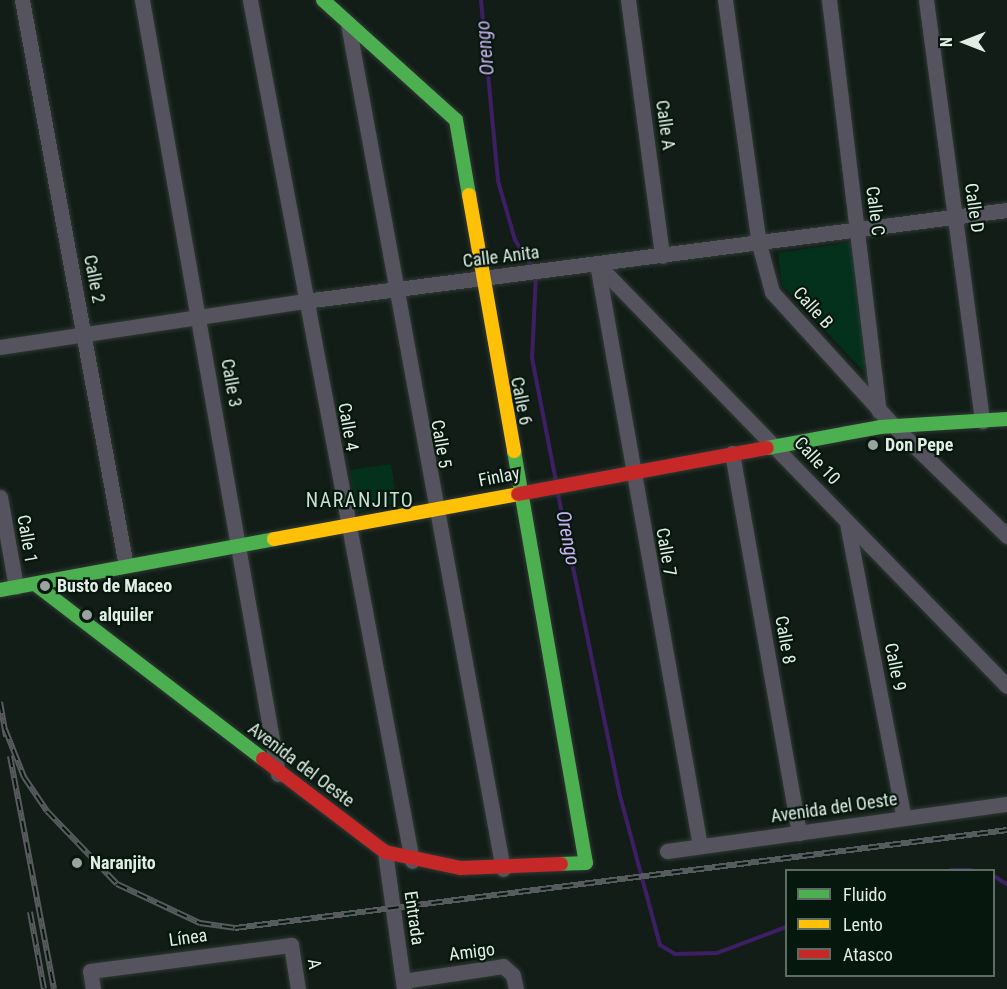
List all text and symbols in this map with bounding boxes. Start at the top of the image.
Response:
north arrow [935,12,995,72]
water label: Orengo [471,19,499,77]
text: N [937,37,956,47]
street label: Calle A [651,99,679,151]
street label: Calle D [960,182,988,234]
street label: Calle C [861,185,889,237]
street label: Calle Anita [462,242,540,272]
street label: Calle 2 [79,253,109,305]
street label: Calle B [788,282,838,334]
street label: Calle 3 [216,357,246,409]
street label: Calle 6 [506,375,536,427]
street label: Calle 4 [333,401,363,453]
street label: Calle 5 [426,418,456,470]
street label: Calle 10 [790,433,844,489]
place label: Don Pepe [885,434,953,456]
marker: Don Pepe [866,438,880,452]
street label: Finlay [477,462,521,492]
district label: NARANJITO [306,488,414,512]
water label: Orengo [551,509,585,567]
street label: Calle 1 [12,513,42,565]
street label: Calle 7 [651,526,681,578]
place label: Busto de Maceo [57,575,172,597]
marker: Busto de Maceo [38,579,52,593]
place label: alquiler [99,604,153,626]
marker: alquiler [80,608,94,622]
street label: Calle 8 [770,614,800,666]
street label: Calle 9 [880,641,910,693]
street label: Avenida del Oeste [244,718,358,812]
street label: Avenida del Oeste [769,788,899,828]
place label: Naranjito [90,852,156,874]
marker: Naranjito [68,854,86,872]
legend [785,869,995,977]
text: Fluido [843,884,887,905]
street label: Entrada [400,890,428,946]
text: Lento [843,914,883,935]
street label: Línea [167,925,209,951]
street label: Amigo [448,938,496,966]
text: Atasco [843,944,893,965]
street label: A [303,957,325,971]

